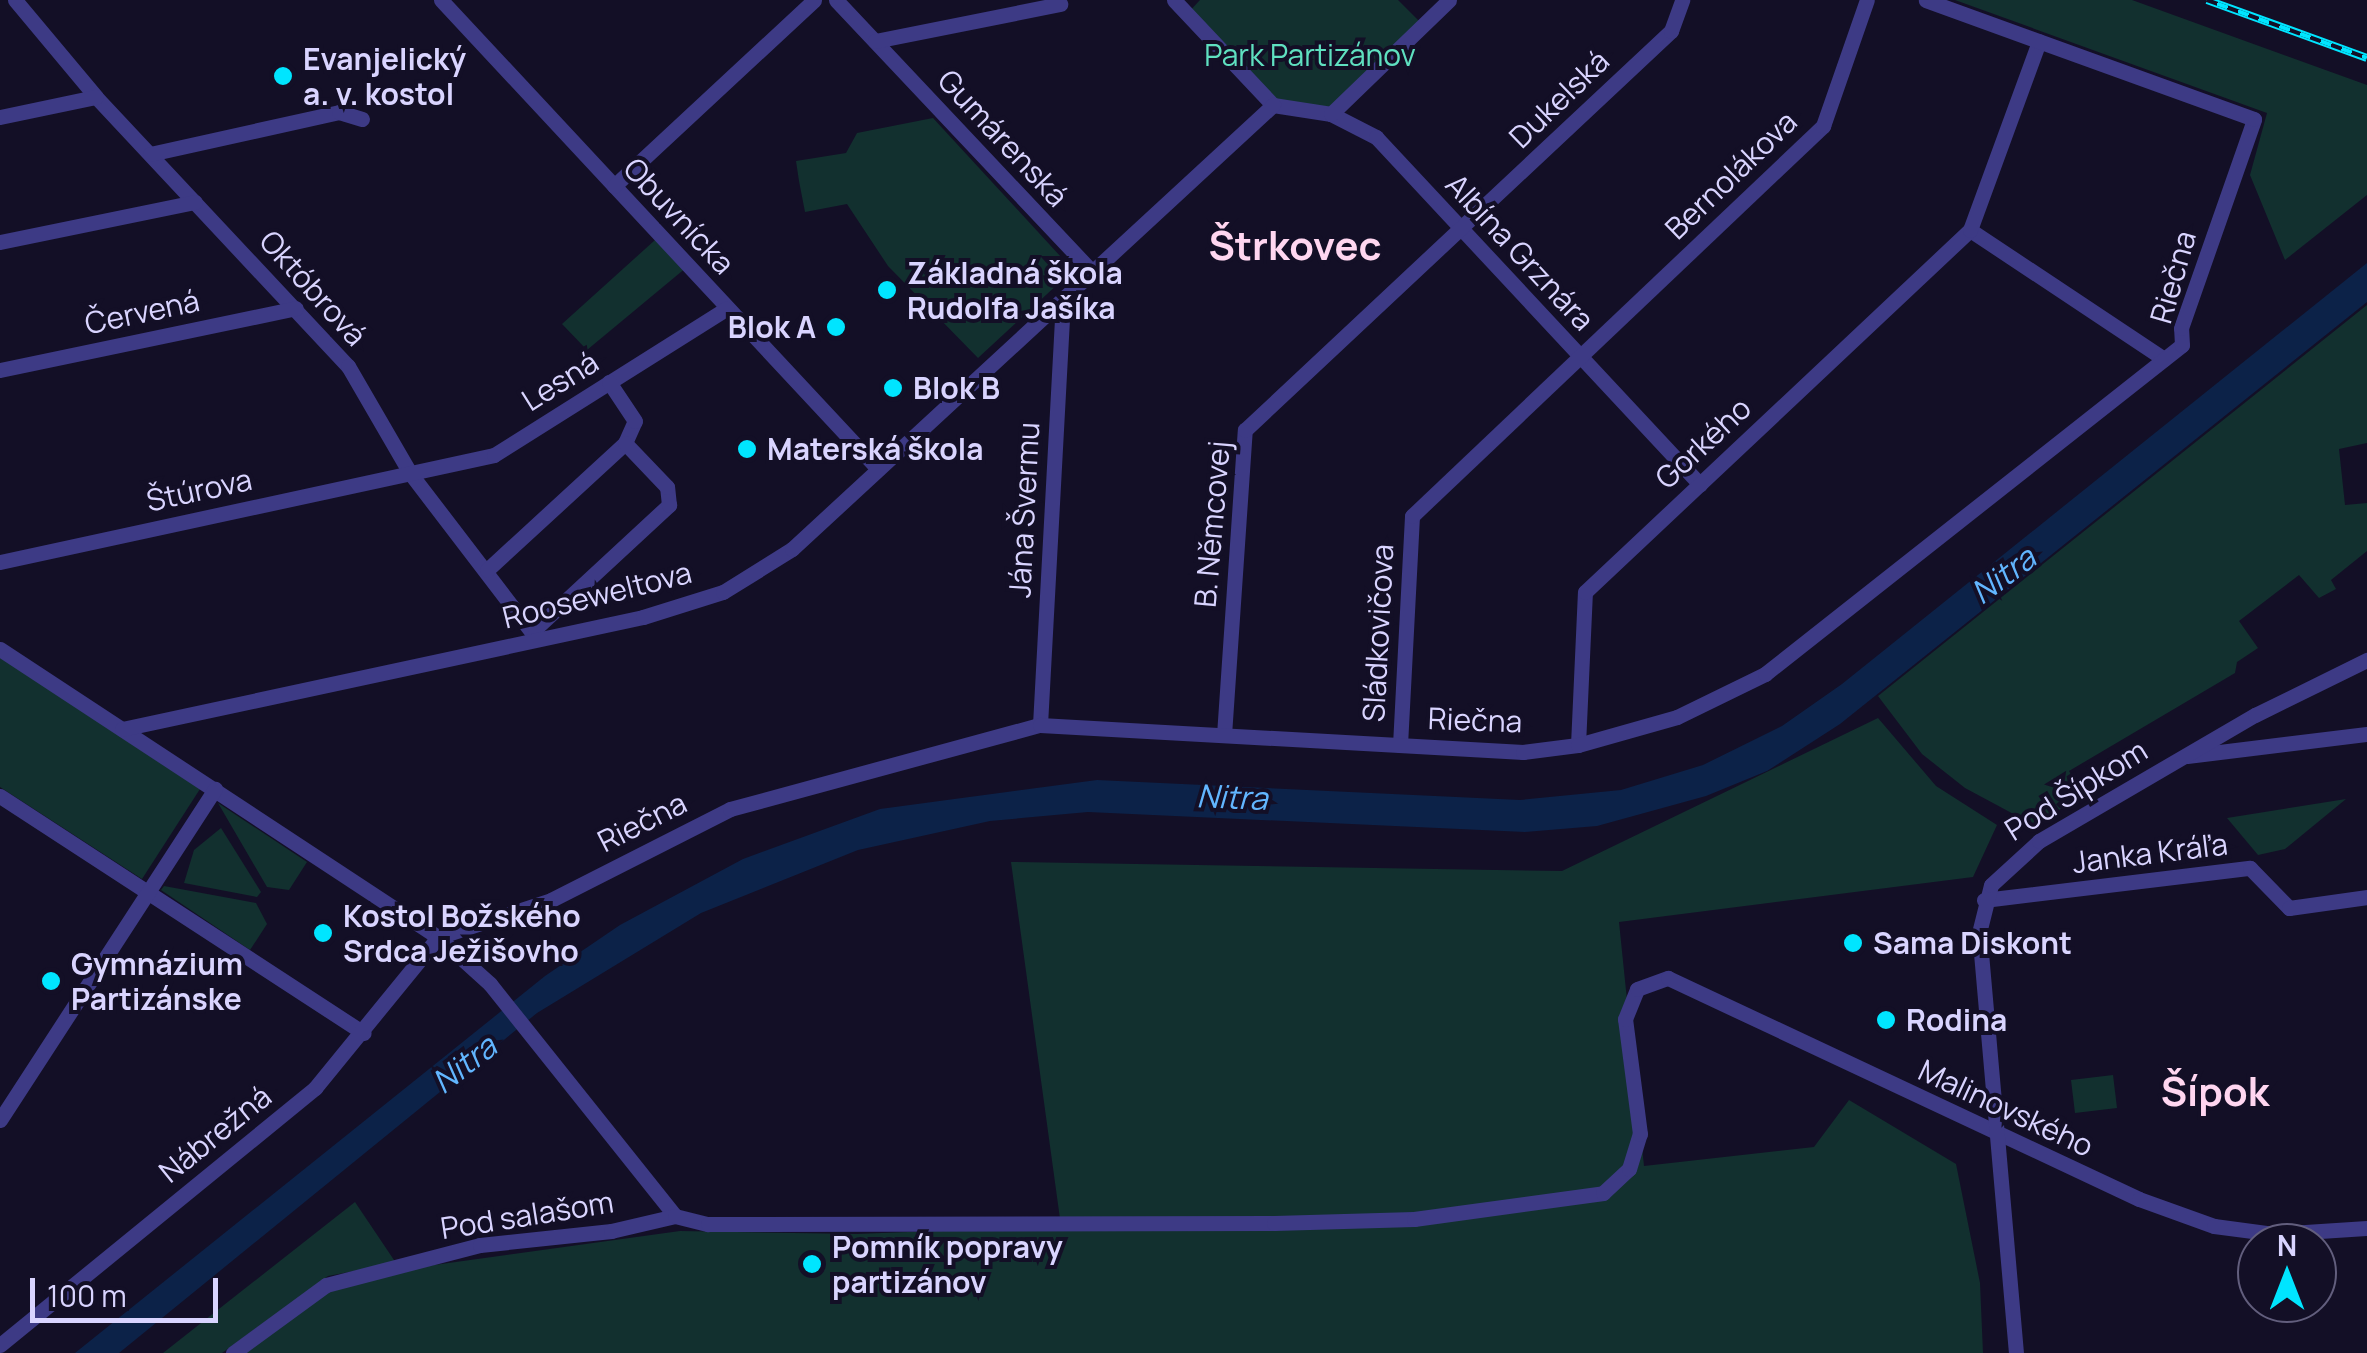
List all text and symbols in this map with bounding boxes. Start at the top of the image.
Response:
park label: Park Partizánov [1204,37,1416,73]
place label: Evanjelický a. v. kostol [303,41,466,112]
street label: Dukelská [1502,43,1616,155]
street label: Gumárenská [931,62,1075,214]
marker: Evanjelický a. v. kostol [272,65,294,87]
street label: Bernolákova [1658,103,1804,247]
street label: Obuvnícka [616,151,742,281]
street label: Albína Grznára [1438,166,1602,338]
district label: Štrkovec [1208,221,1382,269]
street label: Októbrová [252,223,374,353]
street label: Riečna [2143,227,2203,327]
place label: Základná škola Rudolfa Jašíka [907,255,1123,326]
marker: Základná škola Rudolfa Jašíka [876,279,898,301]
street label: Červená [82,282,202,342]
place label: Blok A [728,309,816,345]
marker: Blok A [825,316,847,338]
street label: Lesná [515,344,605,418]
place label: Blok B [913,370,1000,406]
marker: Blok B [882,377,904,399]
street label: Gorkého [1648,390,1758,496]
street label: Jána Švermu [1001,421,1047,599]
place label: Materská škola [767,431,984,467]
marker: Materská škola [736,438,758,460]
street label: B. Němcovej [1187,439,1237,609]
street label: Štúrova [143,461,255,519]
water label: Nitra [1963,538,2043,612]
street label: Sládkovičova [1355,543,1401,723]
street label: Rooseweltova [499,554,695,636]
street label: Riečna [1427,700,1523,740]
street label: Pod Šípkom [1998,732,2154,848]
water label: Nitra [1196,777,1268,817]
street label: Riečna [592,785,692,859]
street label: Janka Kráľa [2070,826,2230,880]
place label: Kostol Božského Srdca Ježišovho [343,898,581,968]
marker: Kostol Božského Srdca Ježišovho [312,922,334,944]
place label: Sama Diskont [1873,925,2072,961]
marker: Sama Diskont [1842,932,1864,954]
place label: Gymnázium Partizánske [71,946,243,1016]
marker: Gymnázium Partizánske [40,970,62,992]
place label: Rodina [1906,1002,2007,1038]
marker: Rodina [1875,1009,1897,1031]
water label: Nitra [424,1027,504,1101]
street label: Malinovského [1913,1052,2099,1164]
district label: Šípok [2161,1067,2269,1115]
street label: Nábrežná [152,1078,278,1190]
street label: Pod salašom [438,1184,616,1246]
north arrow [2237,1223,2337,1323]
text: N [2277,1226,2297,1264]
place label: Pomník popravy partizánov [832,1229,1063,1300]
marker: Pomník popravy partizánov [801,1253,823,1275]
scale bar [35,1258,222,1320]
text: 100 m [47,1275,127,1316]

